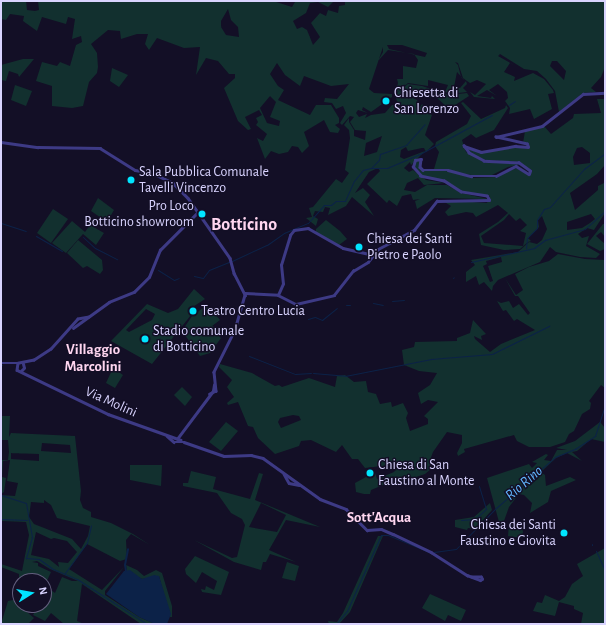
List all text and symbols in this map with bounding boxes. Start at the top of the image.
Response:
place label: Chiesetta di San Lorenzo [394,85,459,118]
marker: Chiesetta di San Lorenzo [381,96,391,106]
place label: Sala Pubblica Comunale Tavelli Vincenzo [139,164,269,196]
marker: Sala Pubblica Comunale Tavelli Vincenzo [126,175,136,185]
place label: Pro Loco Botticino showroom [84,198,194,230]
marker: Pro Loco Botticino showroom [197,209,207,219]
district label: Botticino [211,214,277,236]
place label: Chiesa dei Santi Pietro e Paolo [367,231,452,264]
marker: Chiesa dei Santi Pietro e Paolo [354,242,364,252]
place label: Teatro Centro Lucia [201,303,305,319]
marker: Teatro Centro Lucia [188,306,198,316]
place label: Stadio comunale di Botticino [153,323,244,356]
marker: Stadio comunale di Botticino [140,334,150,344]
district label: Villaggio Marcolini [64,340,122,375]
street label: Via Molini [82,383,140,421]
place label: Chiesa di San Faustino al Monte [378,457,474,490]
water label: Rio Rino [502,462,546,504]
marker: Chiesa di San Faustino al Monte [365,468,375,478]
district label: Sott'Acqua [347,509,411,527]
place label: Chiesa dei Santi Faustino e Giovita [460,517,556,550]
marker: Chiesa dei Santi Faustino e Giovita [559,528,569,538]
north arrow [12,573,52,613]
text: N [37,586,49,596]

